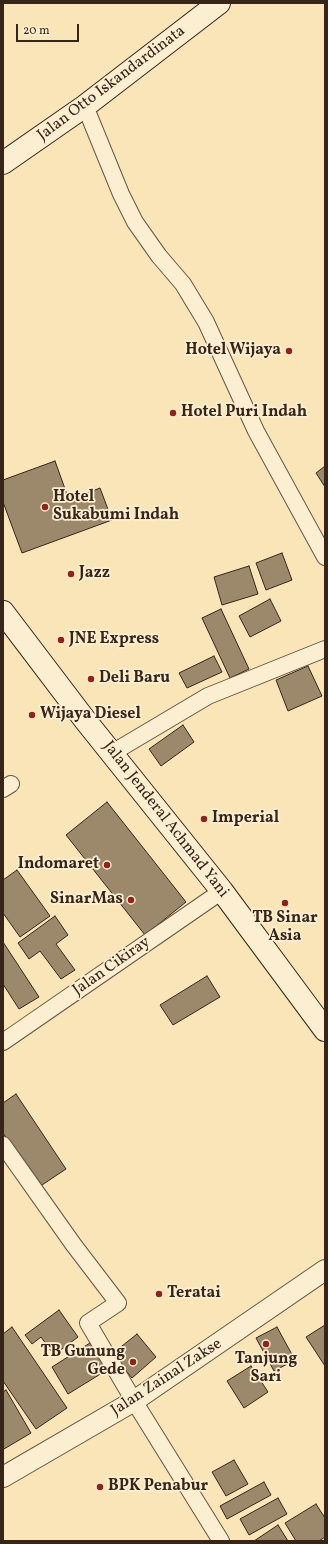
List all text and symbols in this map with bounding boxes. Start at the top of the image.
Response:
scale bar [18,16,81,42]
street label: Jalan Otto Iskandardinata [34,22,190,146]
text: 20 m [23,23,50,39]
place label: Hotel Wijaya [185,341,281,361]
marker: Hotel Wijaya [284,346,294,356]
place label: Hotel Puri Indah [181,403,307,423]
marker: Hotel Puri Indah [168,408,178,418]
place label: Hotel Sukabumi Indah [53,488,179,526]
marker: Hotel Sukabumi Indah [40,502,50,512]
place label: Jazz [79,564,110,584]
marker: Jazz [66,569,76,579]
place label: JNE Express [69,630,159,650]
marker: JNE Express [56,635,66,645]
place label: Deli Baru [99,669,170,689]
marker: Deli Baru [86,674,96,684]
place label: Wijaya Diesel [40,705,141,725]
marker: Wijaya Diesel [27,710,37,720]
street label: Jalan Jenderal Achmad Yani [98,738,232,902]
place label: Imperial [212,809,279,829]
marker: Imperial [199,814,209,824]
place label: Indomaret [18,855,99,875]
marker: Indomaret [102,860,112,870]
place label: SinarMas [50,890,123,910]
marker: SinarMas [126,895,136,905]
marker: TB Sinar Asia [280,898,290,908]
place label: TB Sinar Asia [252,909,318,947]
street label: Jalan Cikiray [69,933,155,1001]
place label: Teratai [167,1284,221,1304]
marker: Teratai [154,1289,164,1299]
street label: Jalan Zainal Zakse [108,1335,226,1421]
marker: Tanjung Sari [261,1339,271,1349]
place label: TB Gunung Gede [40,1343,125,1381]
place label: Tanjung Sari [235,1350,297,1388]
marker: TB Gunung Gede [128,1357,138,1367]
place label: BPK Penabur [108,1477,208,1497]
marker: BPK Penabur [95,1482,105,1492]

